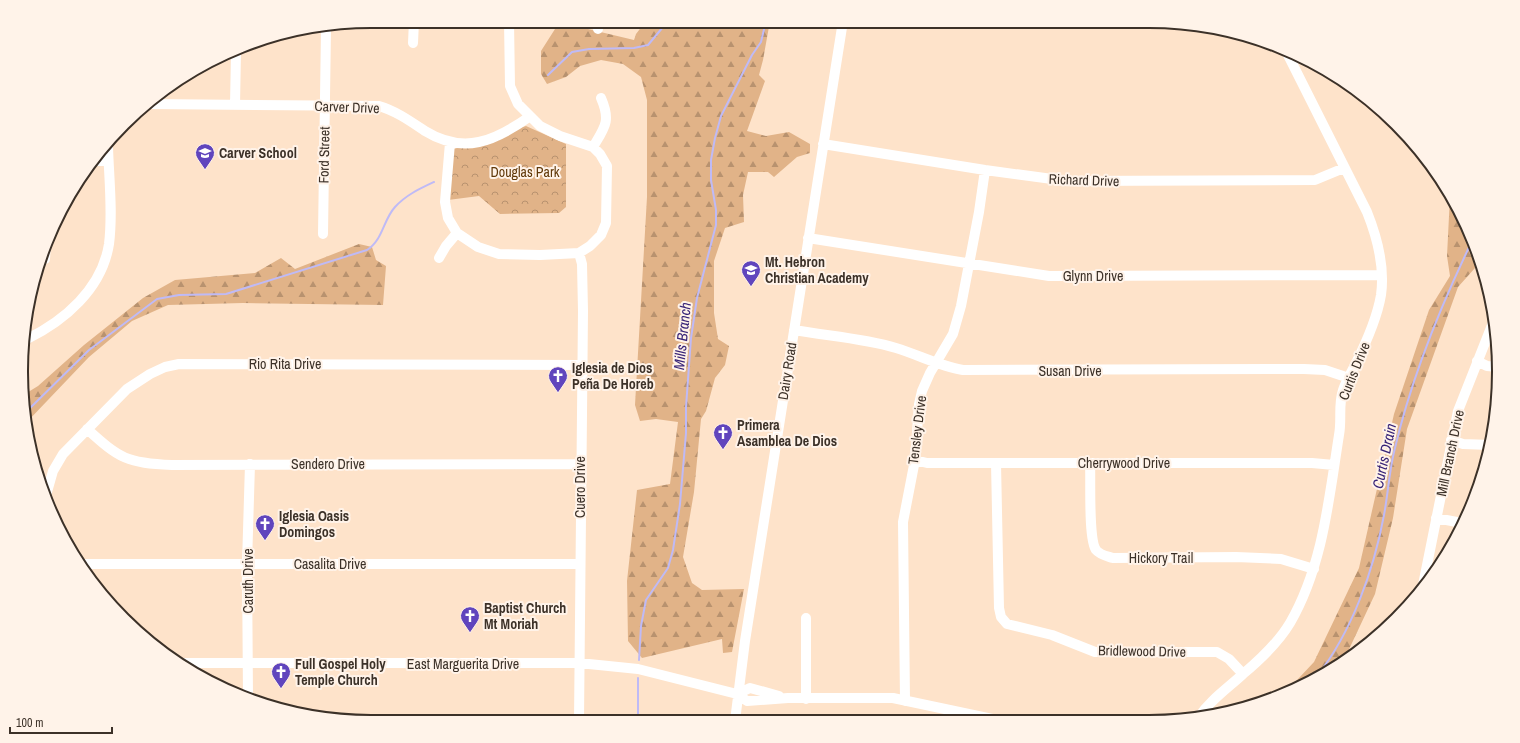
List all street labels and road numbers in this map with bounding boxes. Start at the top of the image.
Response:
street label: Carver Drive [314,97,380,117]
street label: Ford Street [315,126,333,184]
street label: Richard Drive [1048,170,1120,190]
street label: Glynn Drive [1063,267,1123,285]
street label: Curtis Drive [1334,339,1374,403]
street label: Dairy Road [774,341,800,401]
street label: Rio Rita Drive [249,355,321,373]
street label: Susan Drive [1038,362,1102,380]
street label: Tensley Drive [904,394,930,466]
street label: Mill Branch Drive [1432,408,1468,498]
street label: Cherrywood Drive [1078,454,1170,472]
street label: Sendero Drive [291,455,365,473]
street label: Cuero Drive [571,456,589,518]
street label: Caruth Drive [239,548,257,614]
street label: Hickory Trail [1129,549,1193,567]
street label: Casalita Drive [294,555,366,573]
street label: Bridlewood Drive [1098,641,1186,661]
street label: East Marguerita Drive [407,655,519,673]

